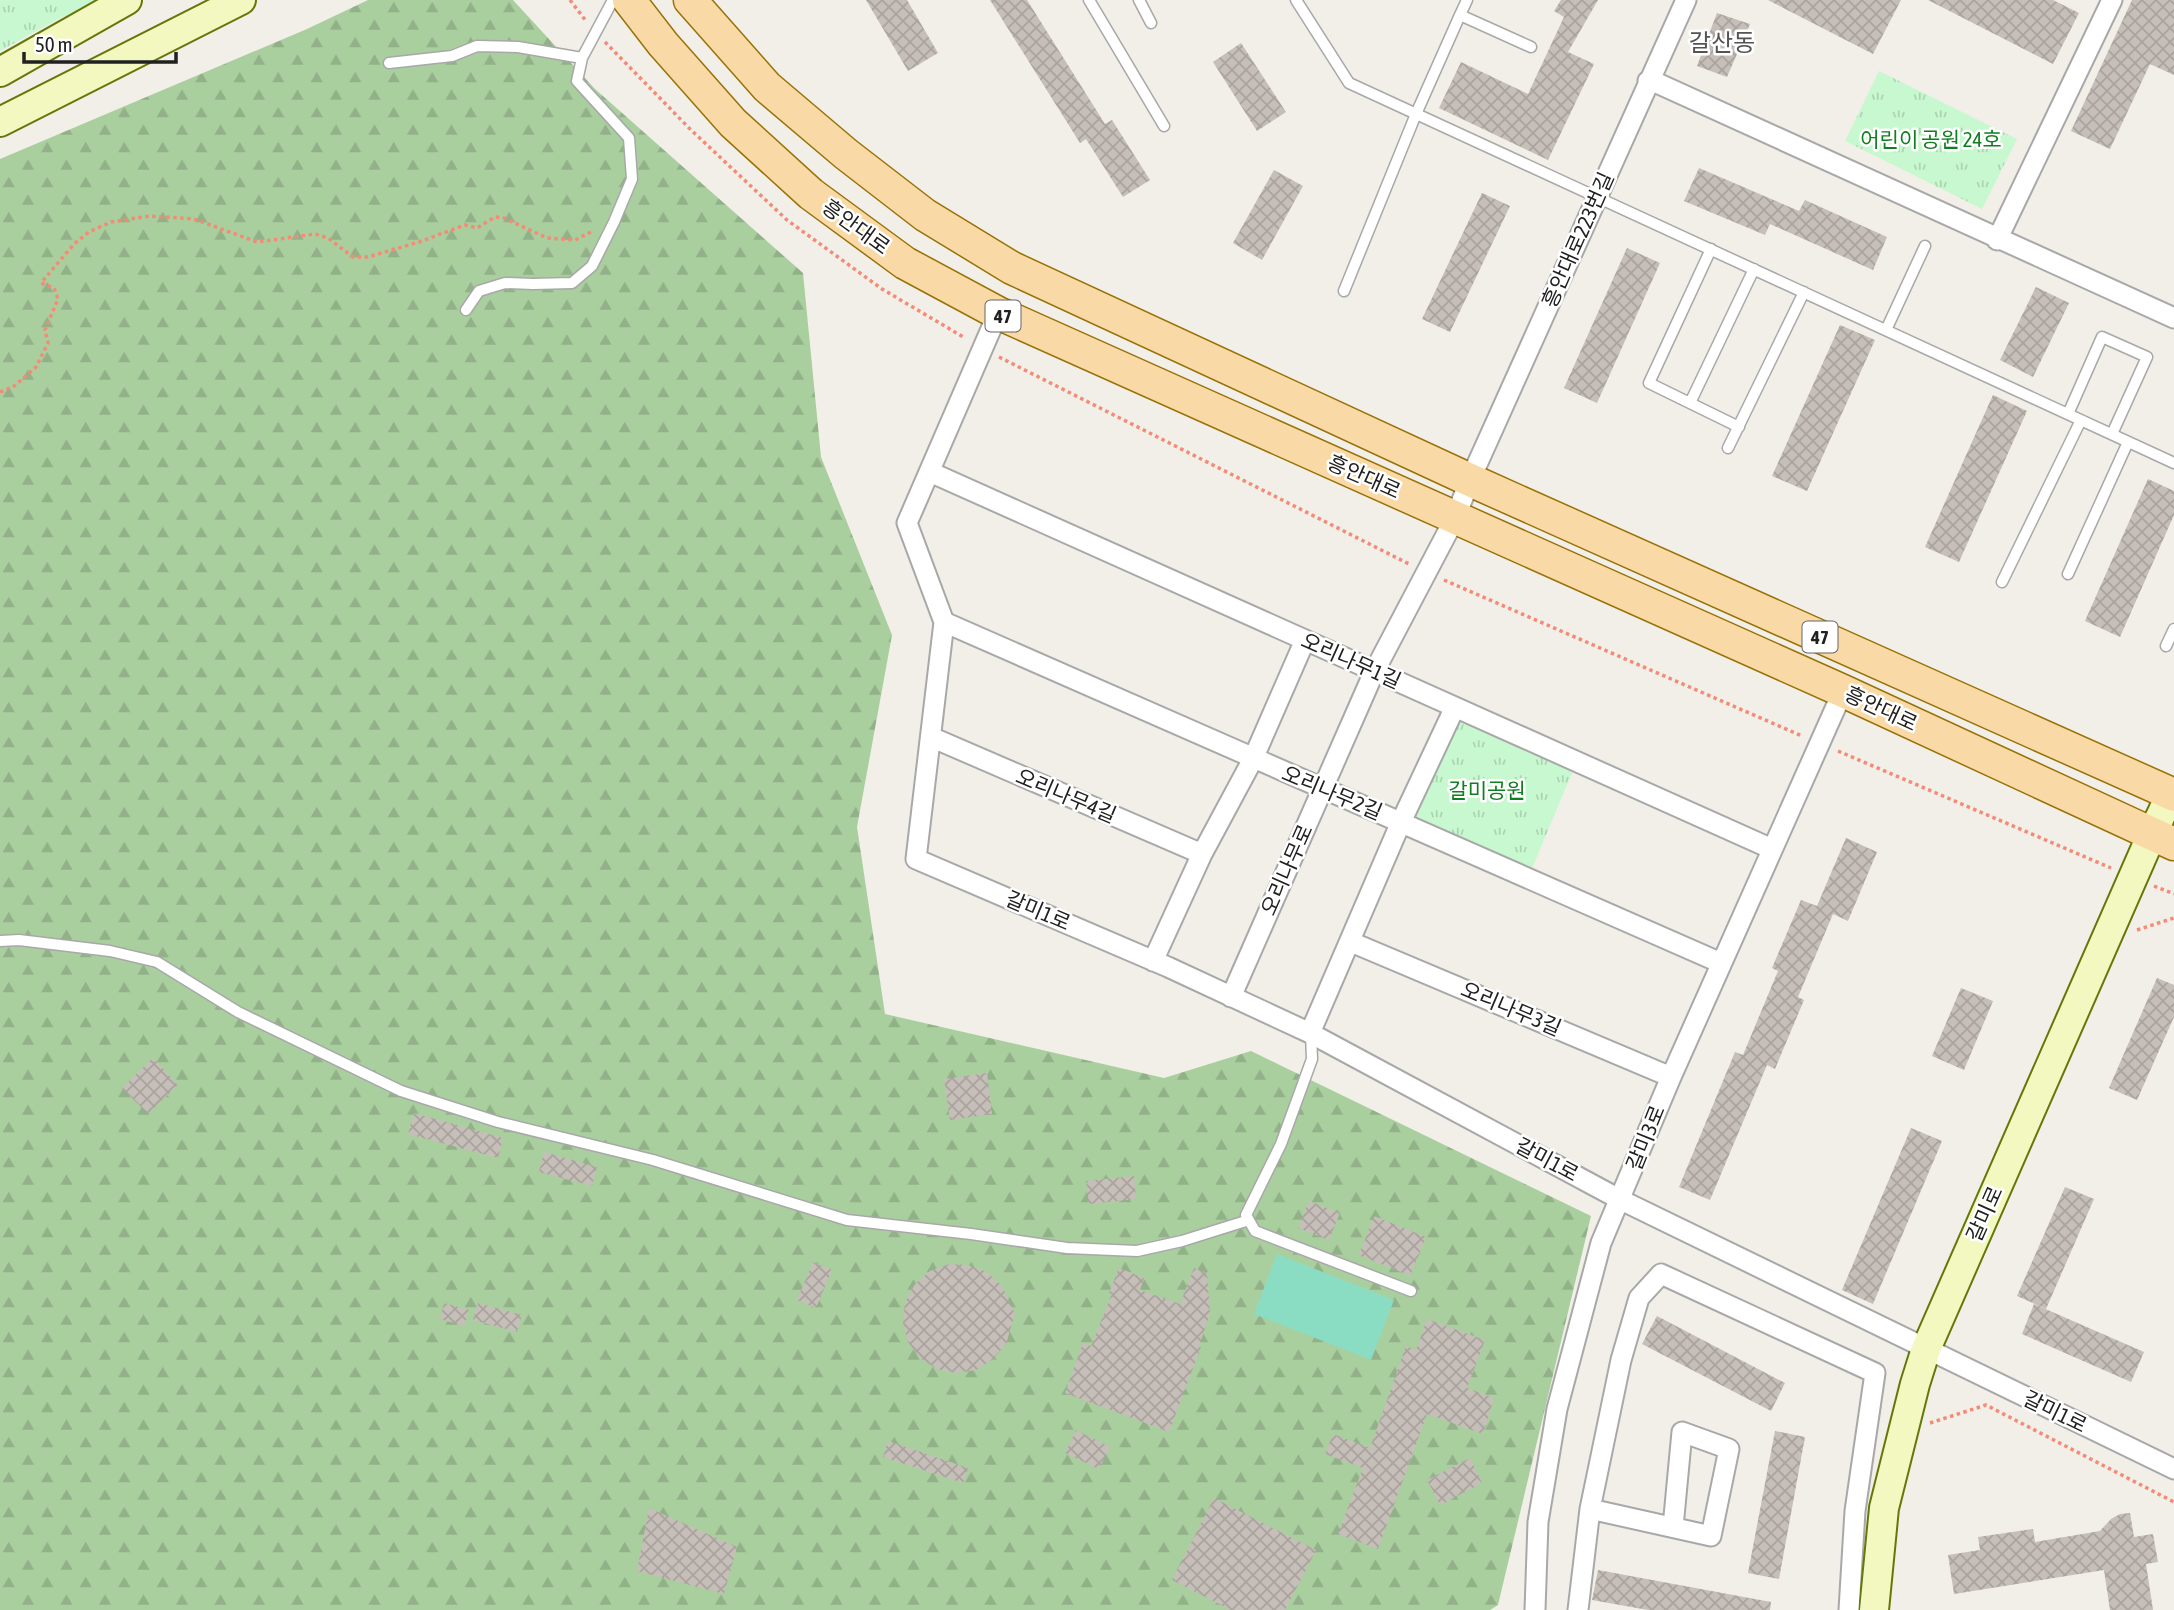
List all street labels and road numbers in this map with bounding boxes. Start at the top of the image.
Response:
street label: 흥안대로223번길 [1537,168,1618,311]
street label: 흥안대로 [818,194,895,259]
road number: 47 [986,300,1020,332]
street label: 흥안대로 [1324,449,1405,503]
road number: 47 [1802,622,1838,652]
street label: 오리나무1길 [1298,627,1405,693]
street label: 흥안대로 [1841,681,1922,735]
street label: 오리나무2길 [1279,760,1386,824]
street label: 오리나무4길 [1013,763,1120,827]
street label: 오리나무로 [1255,821,1317,919]
street label: 갈미1로 [1002,886,1074,934]
street label: 오리나무3길 [1458,976,1565,1040]
street label: 갈미3로 [1621,1102,1669,1174]
street label: 갈미1로 [1512,1133,1583,1186]
street label: 갈미로 [1961,1182,2007,1245]
street label: 갈미1로 [2020,1385,2091,1437]

